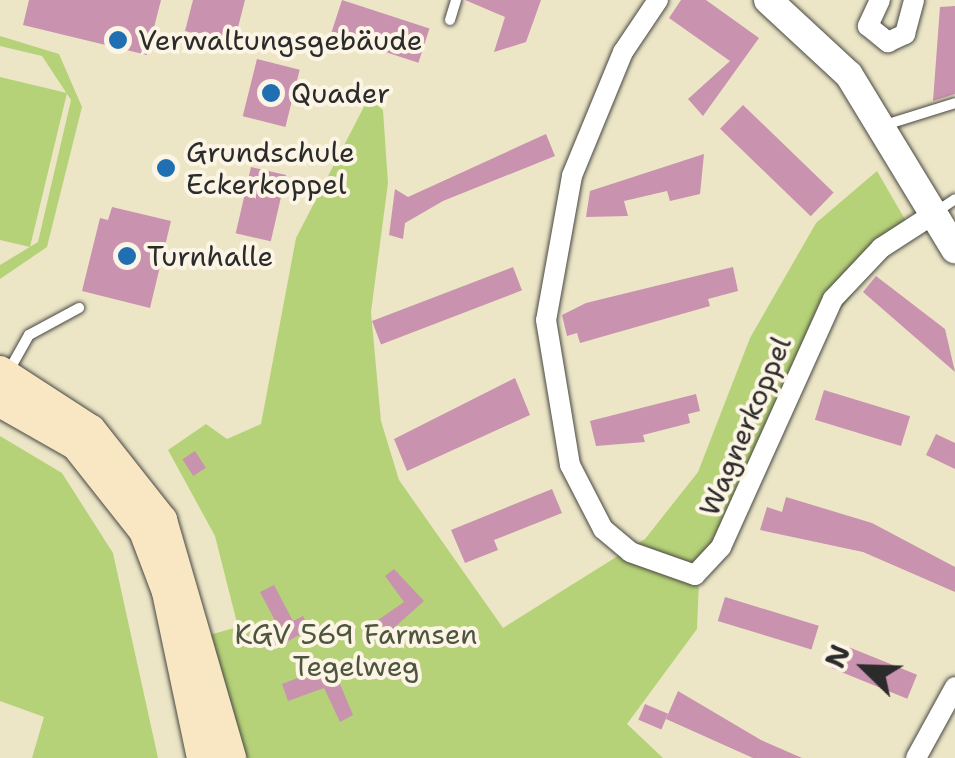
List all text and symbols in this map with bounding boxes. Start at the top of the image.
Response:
place label: Verwaltungsgebäude [138,23,423,57]
marker: Verwaltungsgebäude [107,29,129,51]
place label: Quader [291,76,390,110]
marker: Quader [260,82,282,104]
place label: Grundschule Eckerkoppel [186,135,355,201]
marker: Grundschule Eckerkoppel [155,157,177,179]
place label: Turnhalle [147,239,273,273]
marker: Turnhalle [116,245,138,267]
street label: Wagnerkoppel [692,331,798,521]
park label: KGV 569 Farmsen Tegelweg [235,617,477,683]
north arrow [815,618,915,718]
text: N [816,639,859,674]

